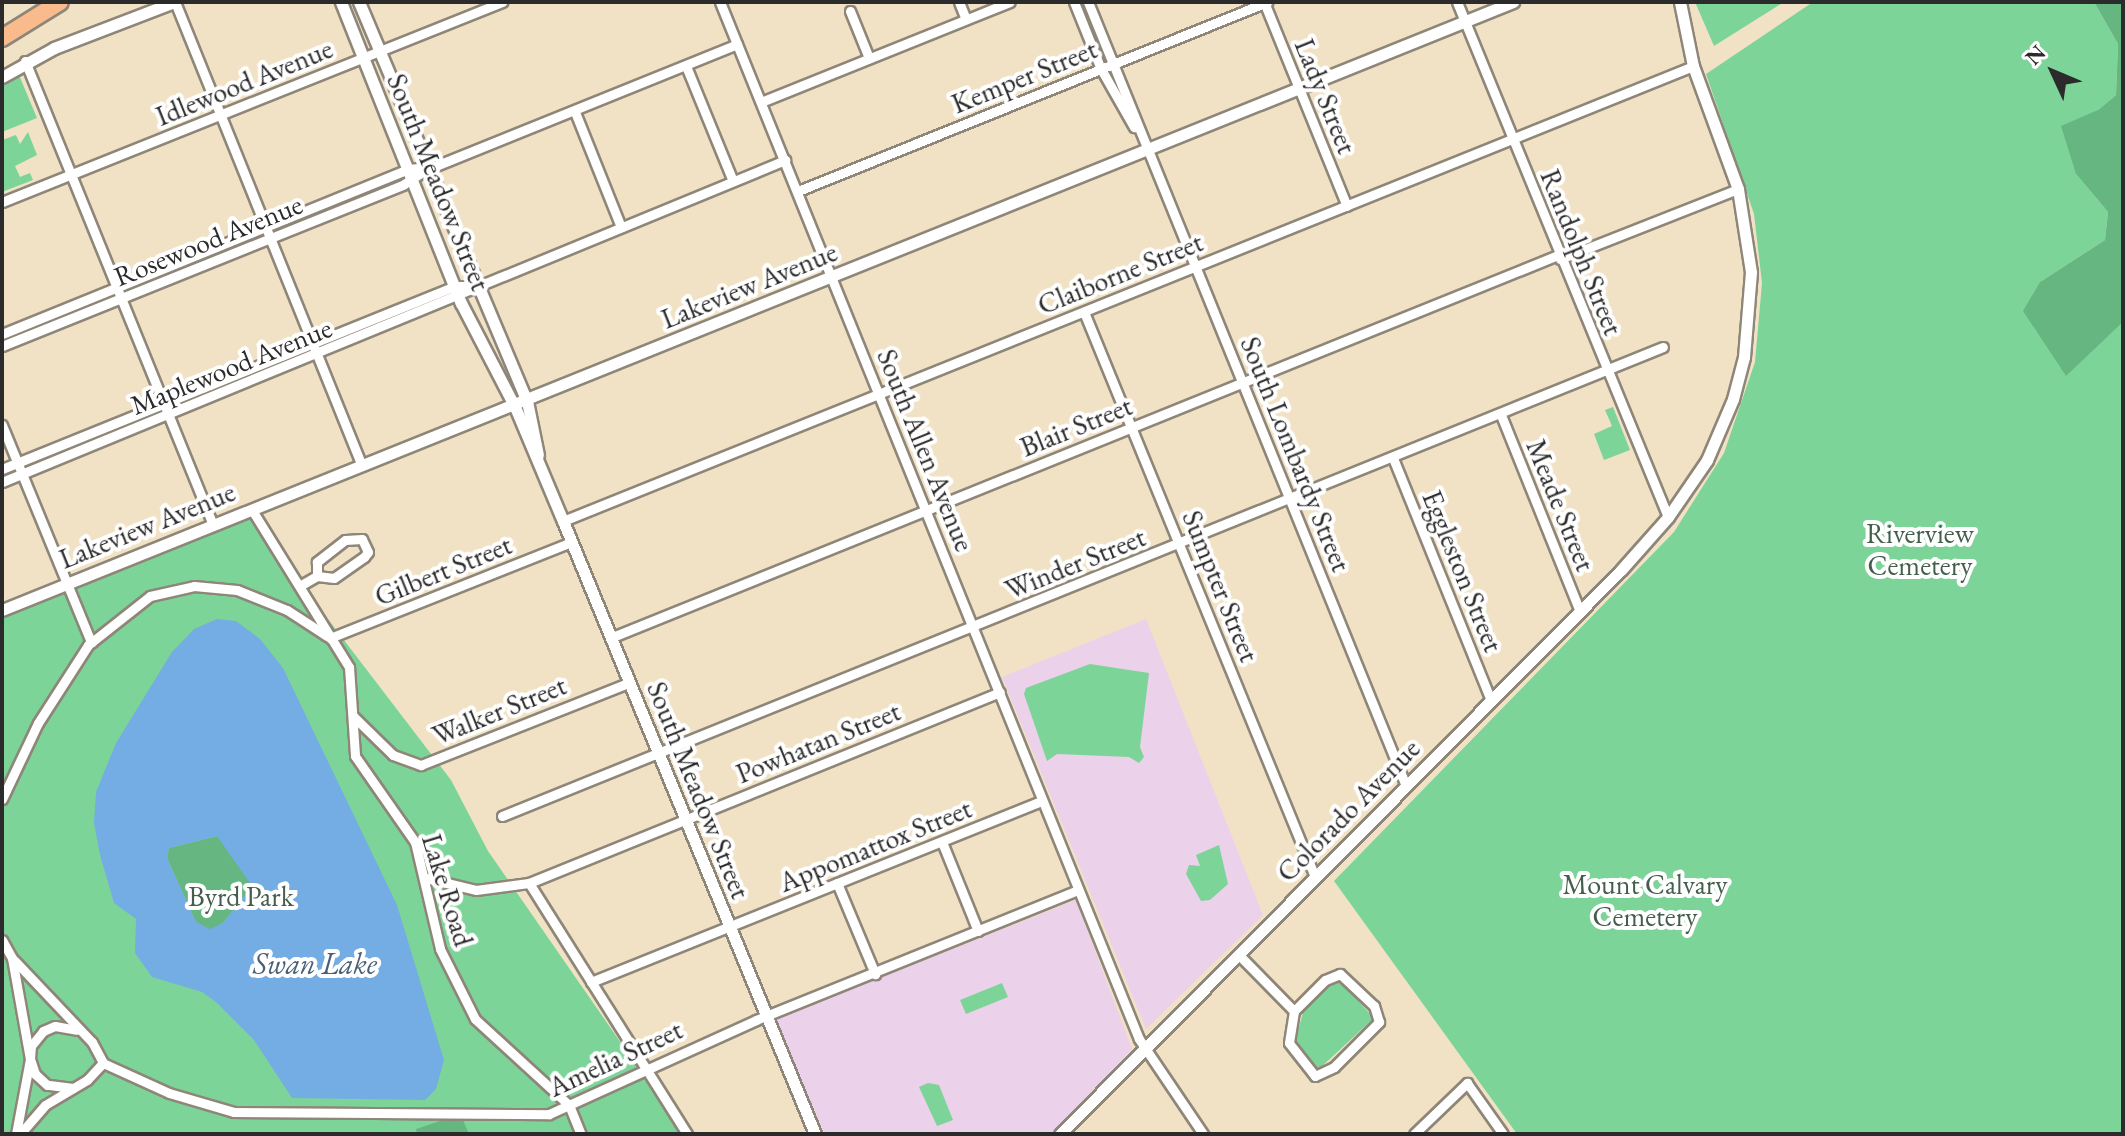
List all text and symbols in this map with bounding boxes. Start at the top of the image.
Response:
street label: Idlewood Avenue [151,31,337,133]
street label: Kemper Street [946,32,1102,120]
north arrow [2013,32,2093,112]
street label: Lady Street [1288,34,1364,158]
text: N [2019,39,2052,71]
street label: South Meadow Street [380,69,498,295]
street label: Randolph Street [1533,164,1631,340]
street label: Rosewood Avenue [109,187,307,293]
street label: Claiborne Street [1033,225,1207,321]
street label: Lakeview Avenue [656,234,842,336]
street label: Maplewood Avenue [126,310,336,422]
street label: South Lombardy Street [1234,332,1358,576]
street label: South Allen Avenue [870,344,982,556]
street label: Blair Street [1015,388,1137,464]
street label: Meade Street [1519,434,1603,576]
street label: Lakeview Avenue [54,474,240,576]
street label: Eggleston Street [1415,485,1511,657]
street label: Sumpter Street [1175,505,1267,667]
park label: Riverview Cemetery [1866,516,1974,582]
street label: Winder Street [1000,520,1150,606]
street label: Gilbert Street [370,527,516,613]
street label: Walker Street [427,668,571,752]
street label: South Meadow Street [640,677,758,903]
street label: Powhatan Street [731,694,905,790]
street label: Colorado Avenue [1270,732,1426,888]
street label: Appomattox Street [774,791,976,899]
street label: Lake Road [415,830,481,950]
park label: Mount Calvary Cemetery [1563,867,1727,933]
park label: Byrd Park [188,879,294,913]
water label: Swan Lake [253,946,377,982]
street label: Amelia Street [543,1012,687,1104]

